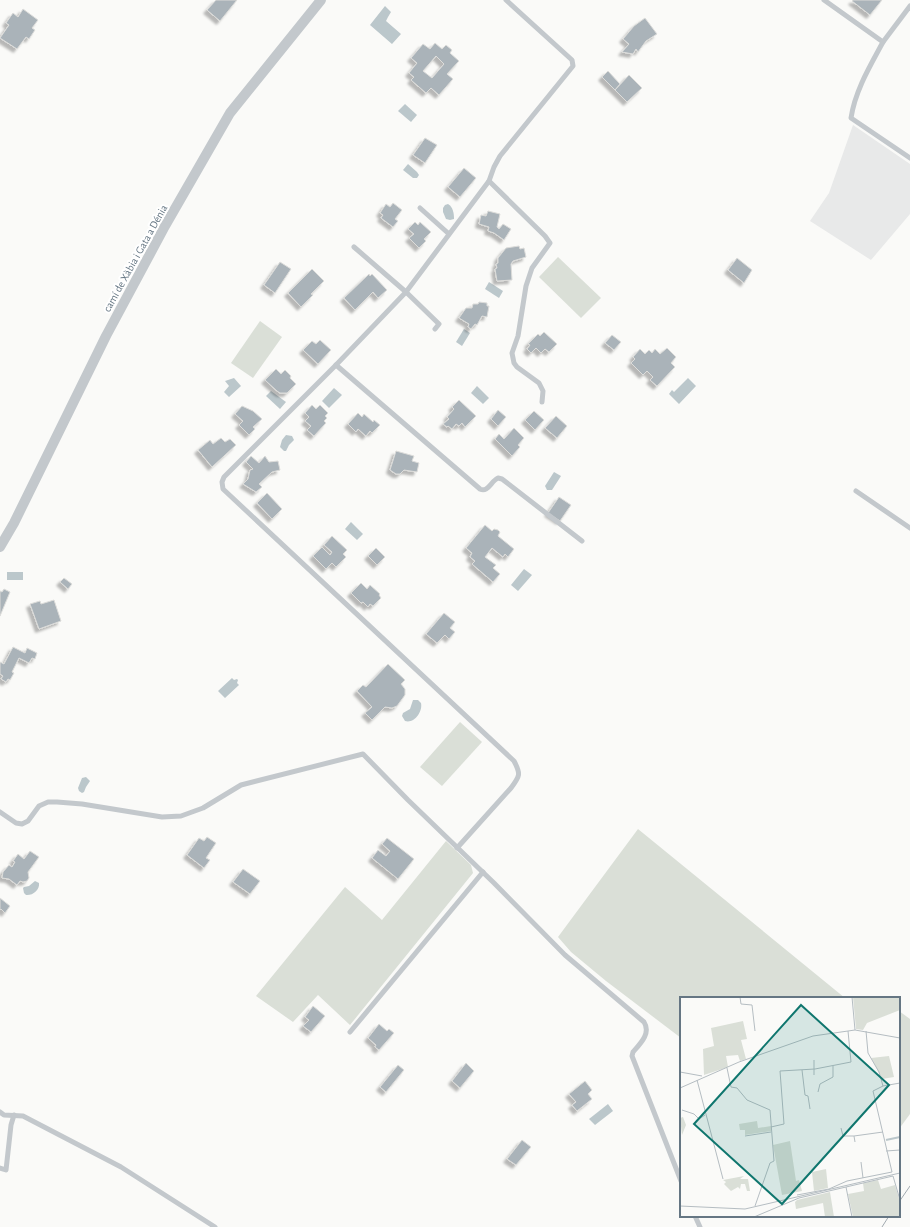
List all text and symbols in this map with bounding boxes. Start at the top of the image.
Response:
street label: camí de Xàbia i Gata a Dénia [101,203,169,314]
inset map [680,997,900,1217]

